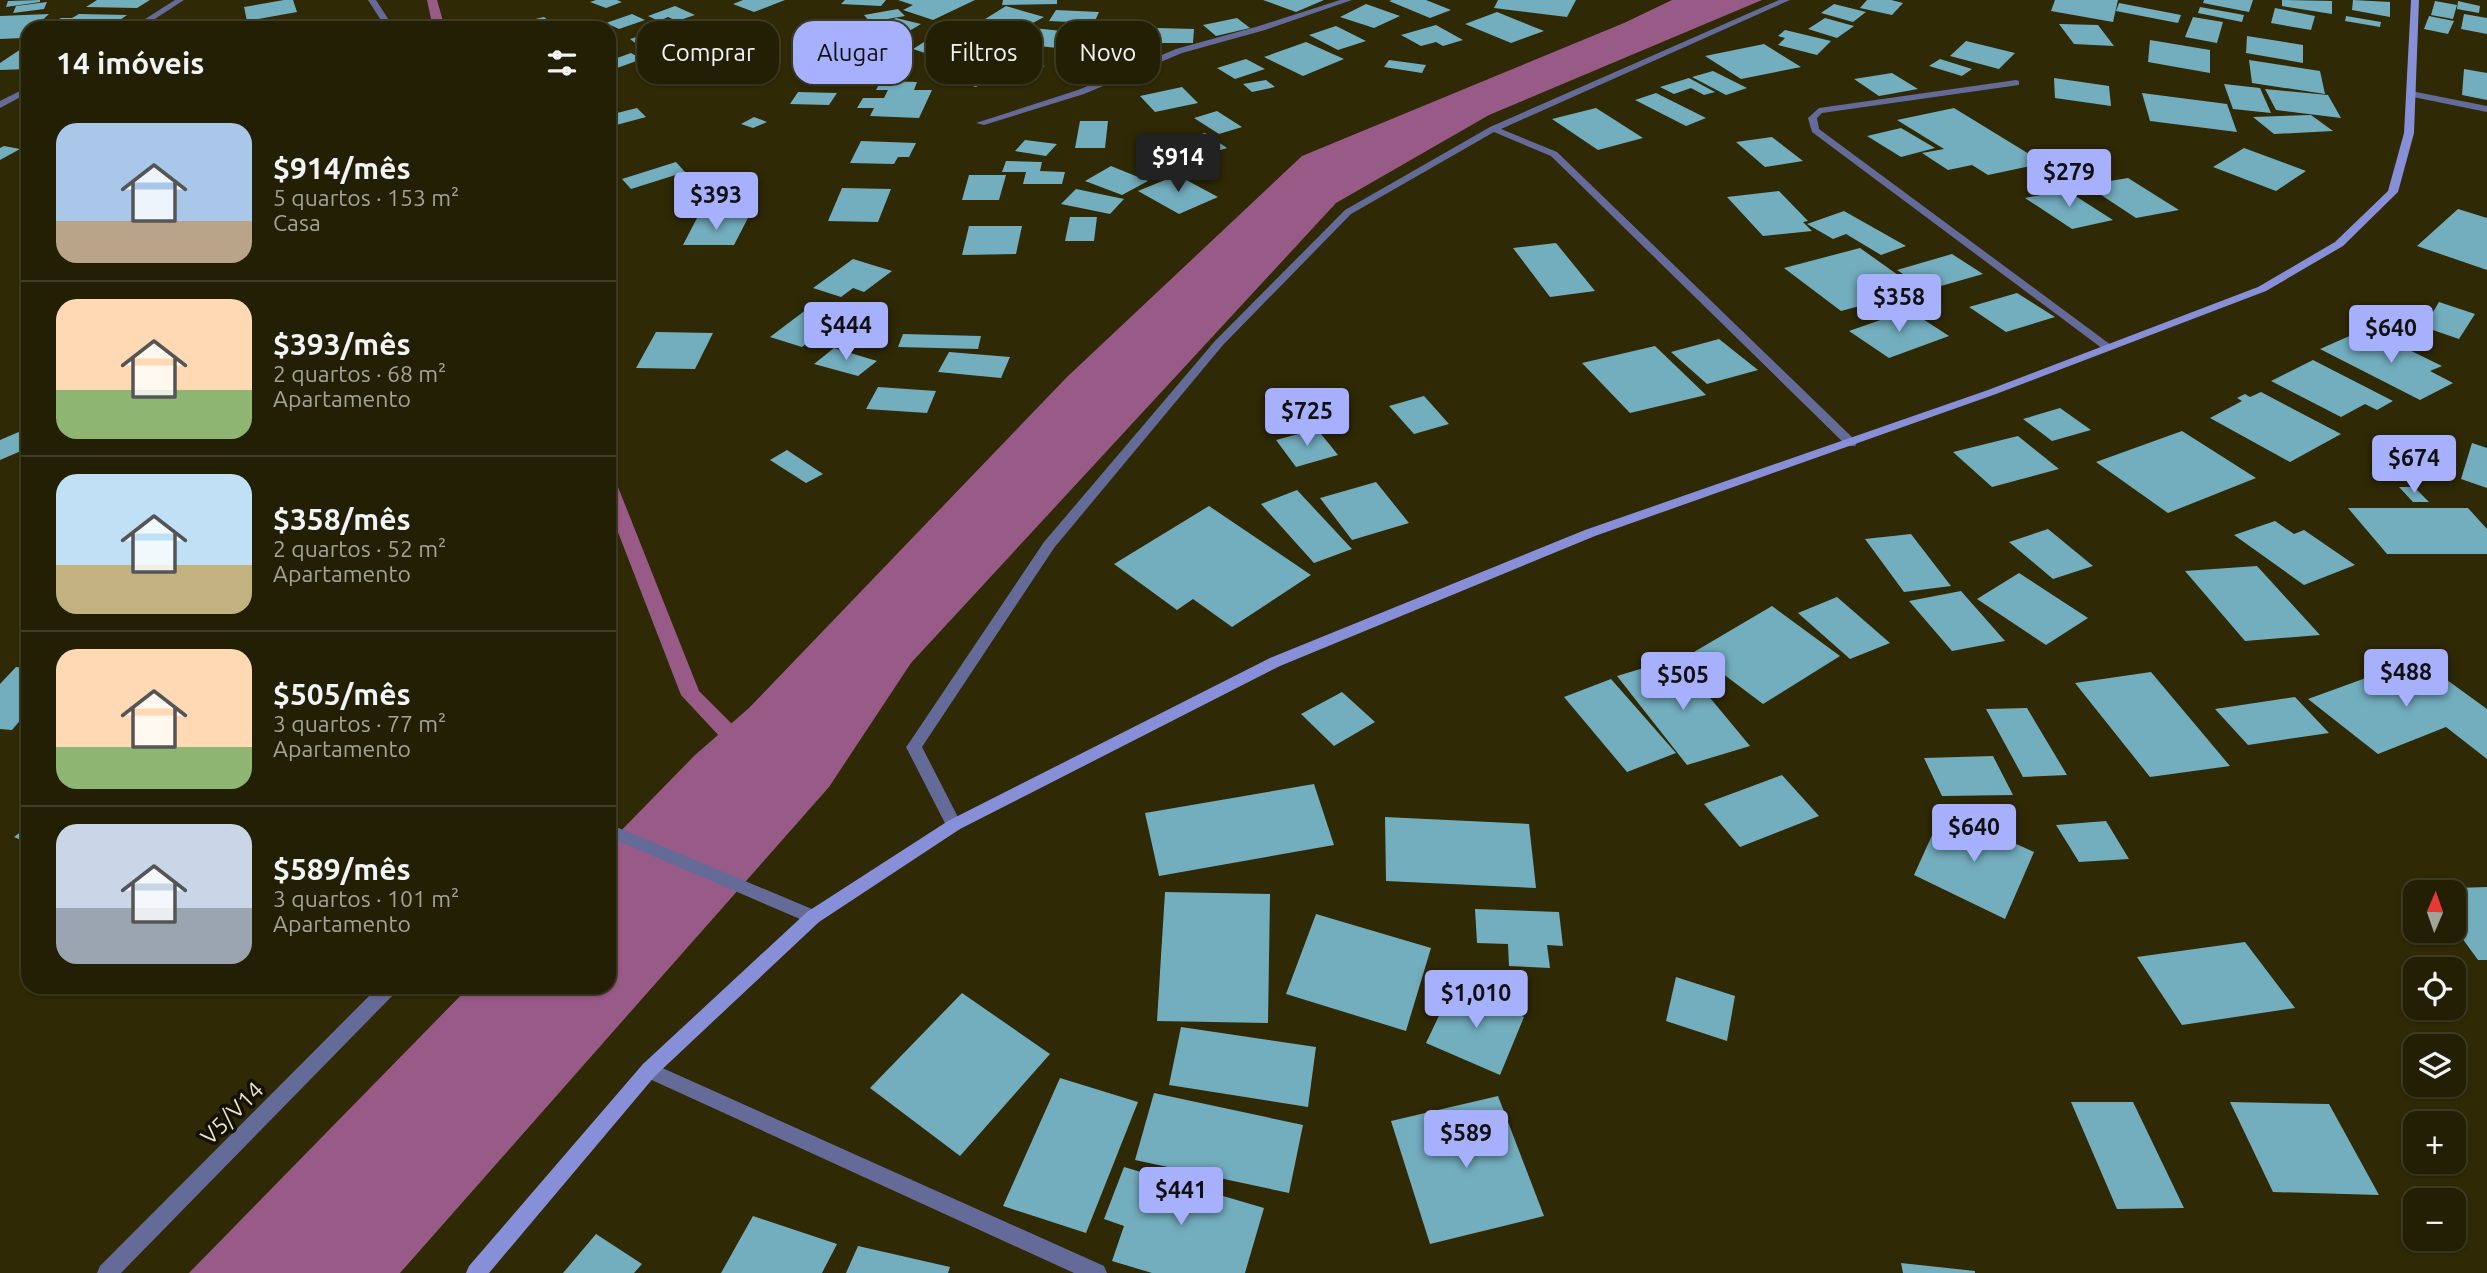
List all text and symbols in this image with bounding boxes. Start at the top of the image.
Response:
chip: Comprar [637,21,779,84]
chip: Alugar [793,21,912,84]
chip: Filtros [926,21,1042,84]
chip: Novo [1056,21,1160,84]
icon: filters [543,44,581,82]
text: 14 imóveis [56,46,204,80]
pin: $914 [1137,134,1219,194]
text: $914 [1152,144,1204,169]
pin: $279 [2028,150,2110,209]
icon: home [112,151,196,235]
text: $914/mês [273,151,411,185]
text: $279 [2043,159,2095,184]
pin: $393 [675,173,757,232]
text: $393 [690,182,742,207]
text: 5 quartos · 153 m² [273,185,459,210]
text: Casa [273,210,321,235]
pin: $358 [1858,274,1940,334]
text: $358 [1873,284,1925,309]
pin: $444 [805,302,887,362]
pin: $640 [2350,306,2432,365]
text: $444 [820,312,872,337]
text: $640 [2365,315,2417,340]
icon: home [112,327,196,411]
text: $393/mês [273,327,411,361]
text: 2 quartos · 68 m² [273,361,446,386]
text: Apartamento [273,386,411,411]
pin: $725 [1266,388,1348,448]
text: $725 [1281,398,1333,423]
pin: $674 [2373,435,2455,495]
text: $674 [2388,445,2440,470]
icon: home [112,502,196,586]
text: $358/mês [273,502,411,536]
text: 2 quartos · 52 m² [273,536,446,561]
text: Apartamento [273,561,411,586]
pin: $488 [2365,650,2447,709]
pin: $505 [1642,652,1724,712]
text: $488 [2380,659,2432,684]
text: $505 [1657,662,1709,687]
icon: home [112,677,196,761]
text: $505/mês [273,677,411,711]
text: 3 quartos · 77 m² [273,711,446,736]
text: Apartamento [273,736,411,761]
pin: $640 [1933,804,2015,864]
text: $640 [1948,814,2000,839]
icon: home [112,852,196,936]
text: $589/mês [273,852,411,886]
north arrow [2403,880,2466,943]
map controls [2403,880,2466,1251]
text: 3 quartos · 101 m² [273,886,459,911]
text: Apartamento [273,911,411,936]
button: locate [2403,957,2466,1020]
pin: $1,010 [1419,970,1533,1030]
text: $1,010 [1441,980,1511,1005]
button: layers [2403,1034,2466,1097]
street label: V5/V14 [195,1076,268,1149]
pin: $589 [1425,1110,1507,1170]
button: + [2403,1111,2466,1174]
text: $589 [1440,1120,1492,1145]
pin: $441 [1140,1168,1222,1227]
text: $441 [1155,1177,1207,1202]
button: − [2403,1188,2466,1251]

